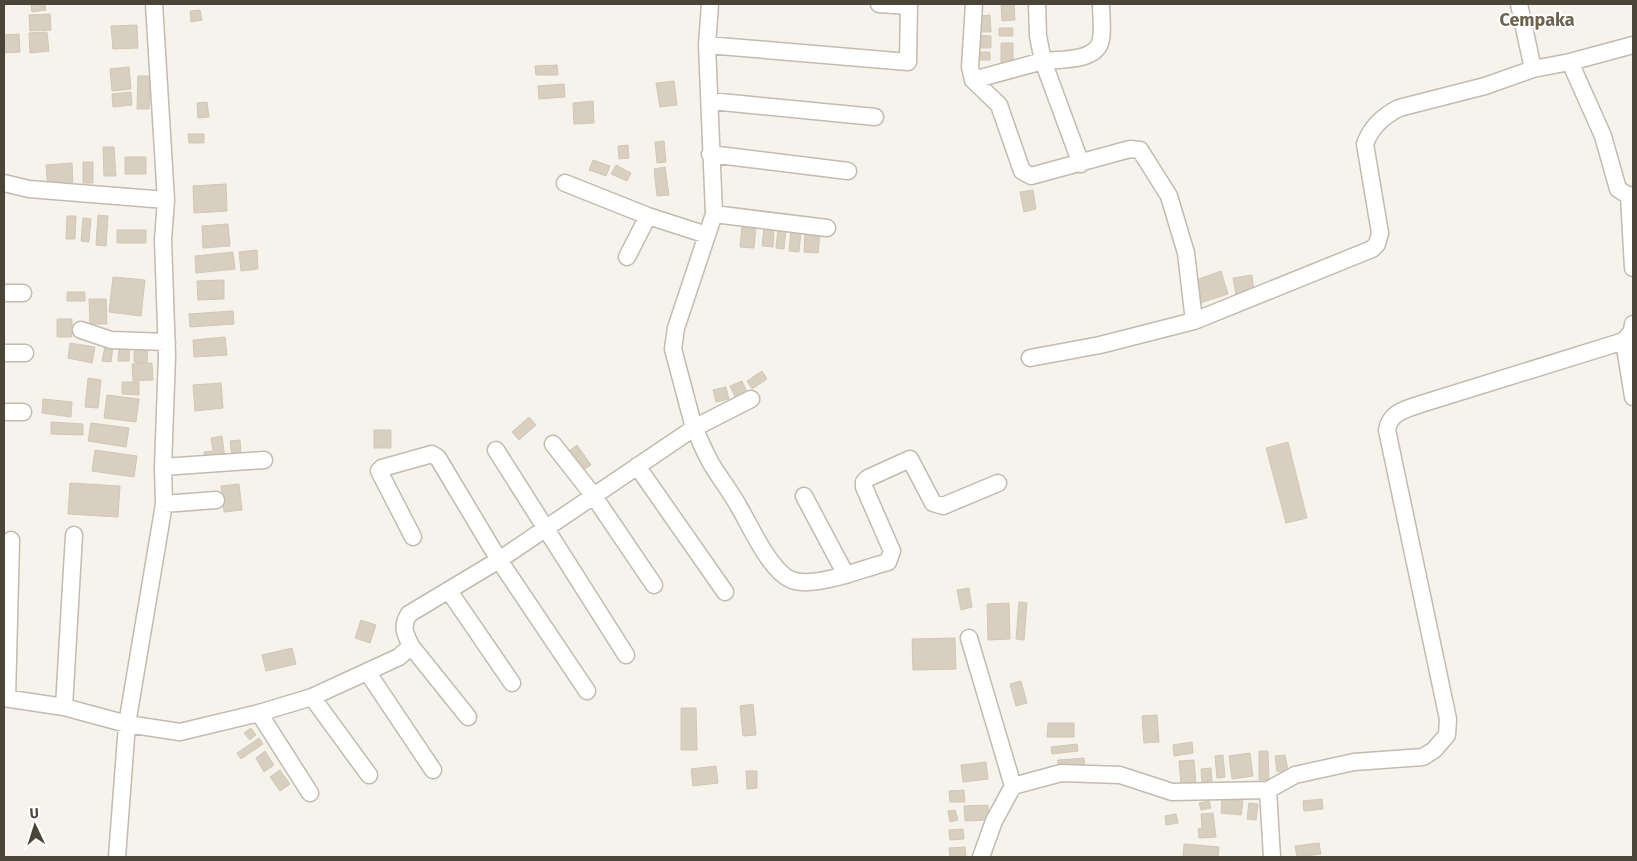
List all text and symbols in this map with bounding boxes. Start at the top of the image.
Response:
district label: Cempaka [1499,9,1575,31]
north arrow [10,801,60,851]
text: U [29,805,39,822]

